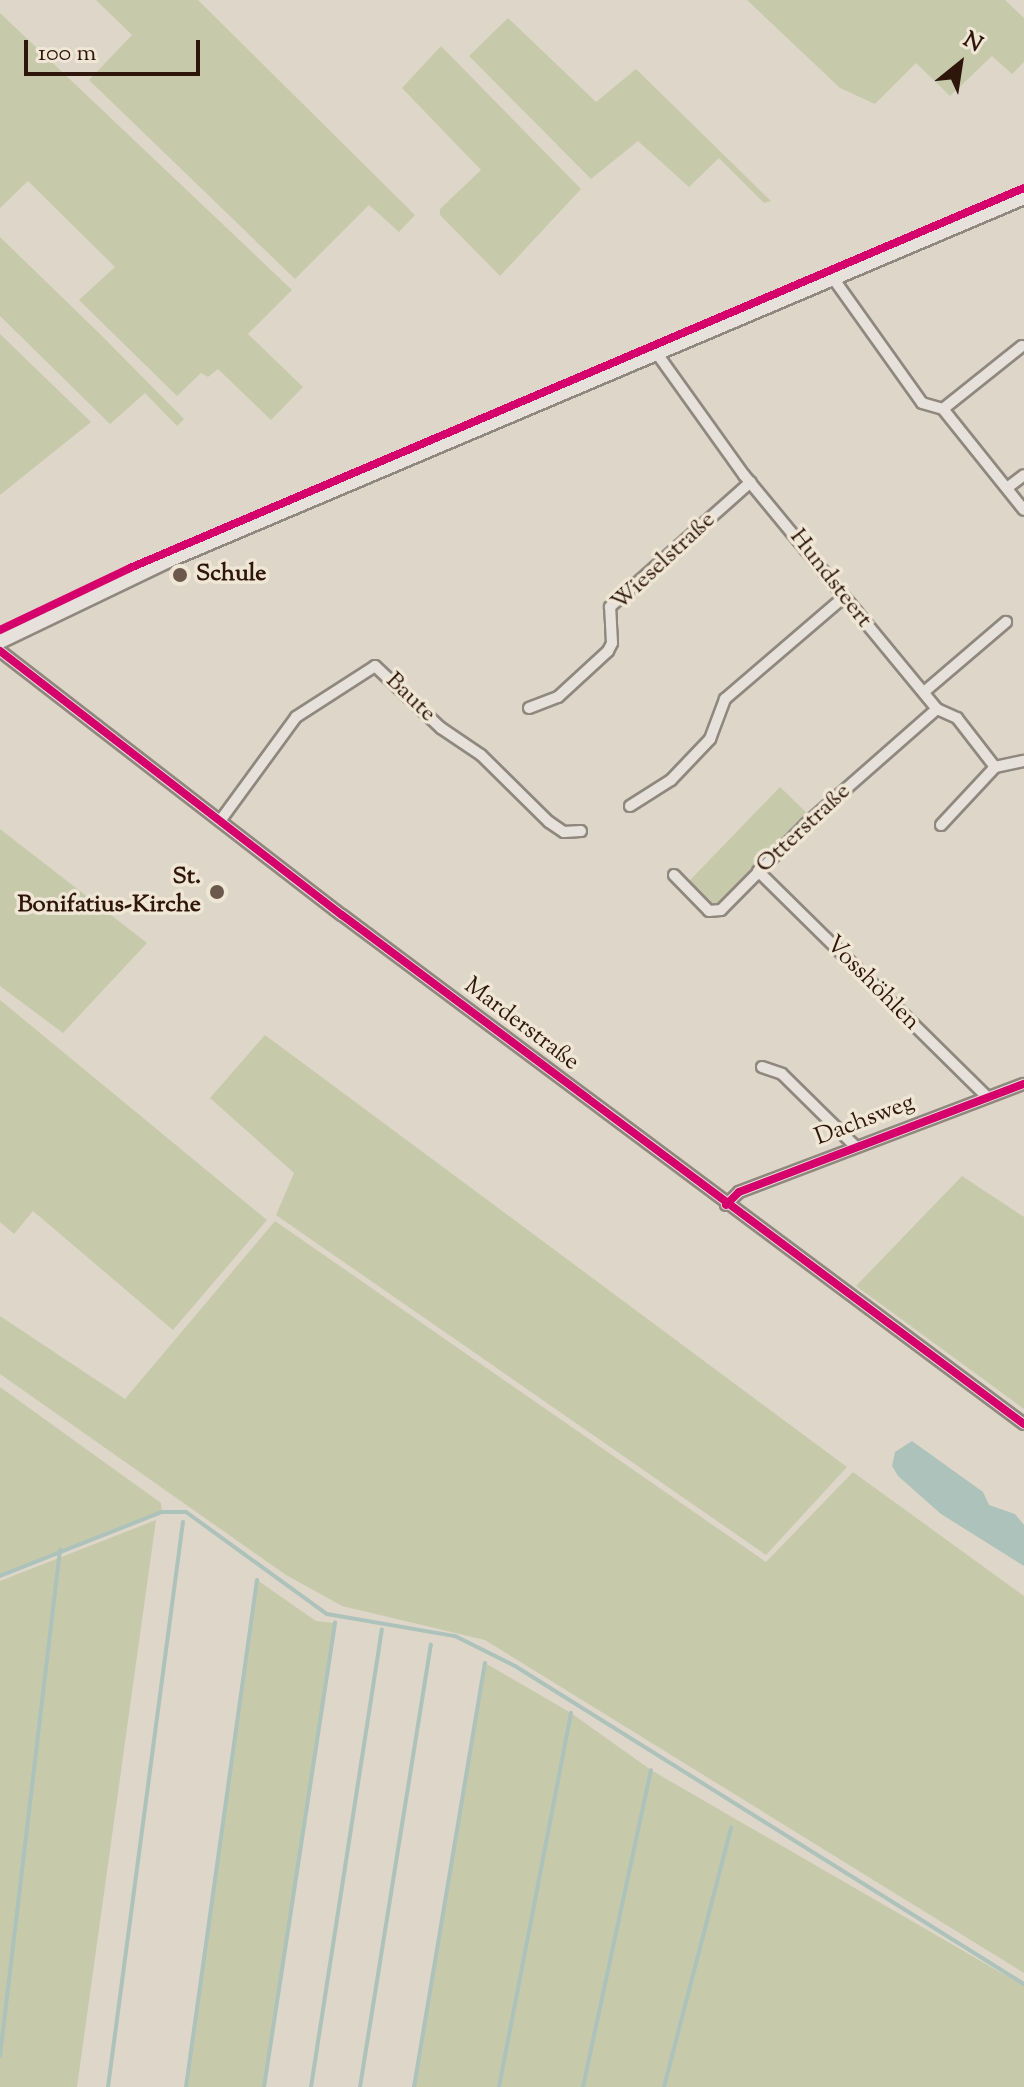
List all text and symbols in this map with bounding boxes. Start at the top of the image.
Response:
scale bar [28,24,204,74]
north arrow [920,24,1000,104]
text: N [956,25,988,61]
text: 100 m [38,37,96,71]
street label: Wieselstraße [606,507,722,617]
street label: Hundsteert [782,524,878,634]
place label: Schule [196,561,266,589]
marker: Schule [171,566,189,584]
street label: Baute [379,667,441,729]
street label: Otterstraße [751,778,857,880]
place label: St. Bonifatius-Kirche [17,864,201,920]
marker: St. Bonifatius-Kirche [208,883,226,901]
street label: Vosshöhlen [819,931,925,1037]
street label: Marderstraße [458,972,584,1078]
street label: Dachsweg [811,1089,919,1153]

